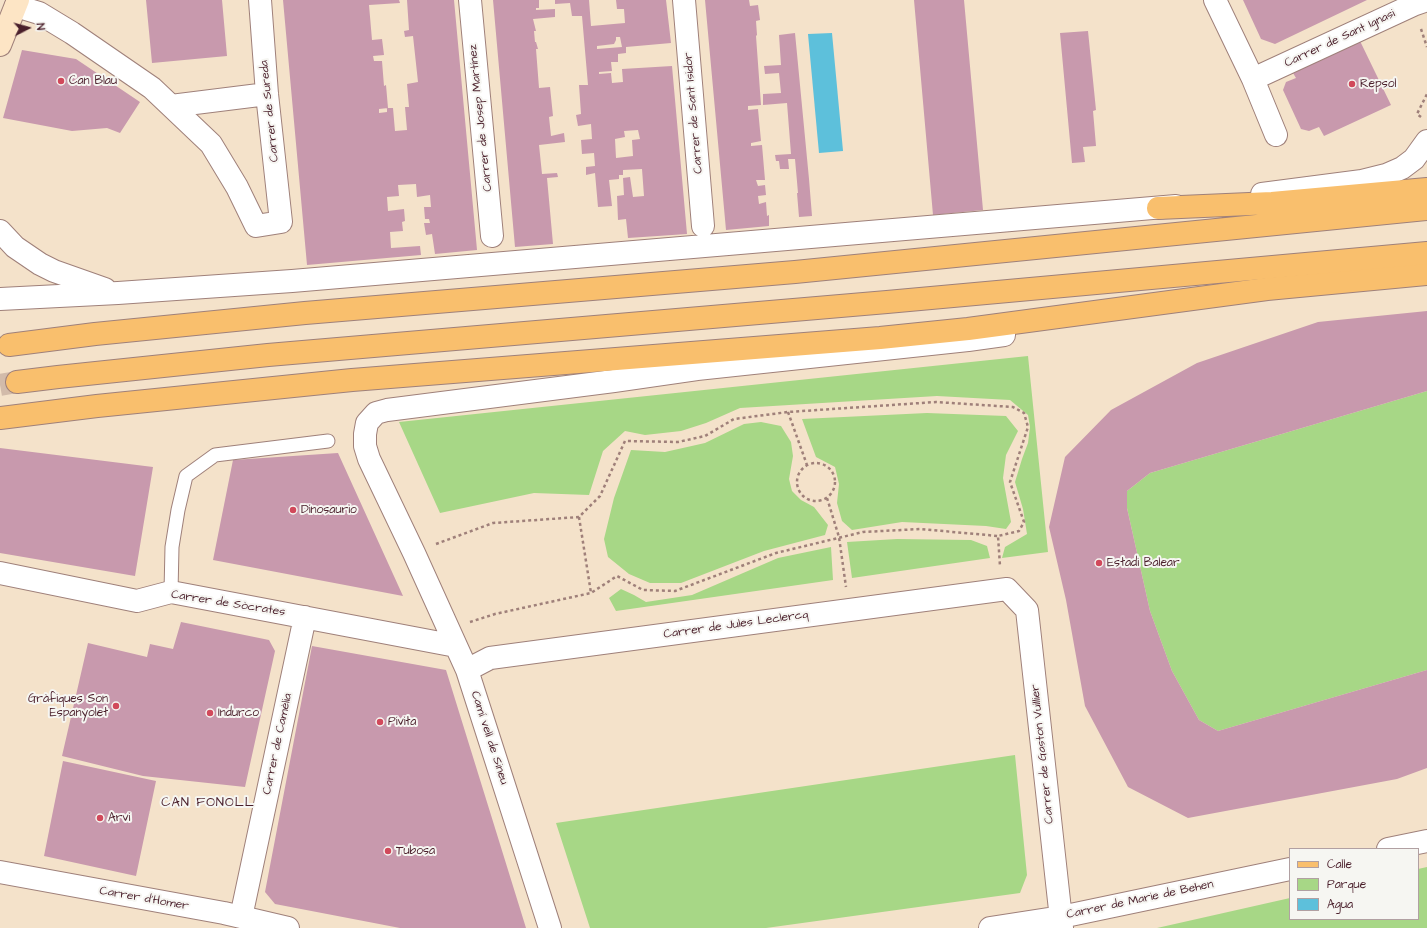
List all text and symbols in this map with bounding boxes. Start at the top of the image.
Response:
street label: Carrer de Sant Ignasi [1282,7,1398,71]
north arrow [8,8,48,48]
text: N [33,22,48,31]
street label: Carrer de Josep Martínez [466,44,496,192]
street label: Carrer de Sant Isidor [682,52,706,174]
street label: Carrer de Sureda [257,59,283,163]
place label: Can Blau [69,74,117,88]
marker: Can Blau [56,76,66,86]
place label: Repsol [1360,77,1396,91]
marker: Repsol [1347,79,1357,89]
place label: Dinosaurio [301,503,357,517]
marker: Dinosaurio [288,505,298,515]
place label: Estadi Balear [1107,556,1180,570]
marker: Estadi Balear [1094,558,1104,568]
street label: Carrer de Sòcrates [170,588,286,620]
street label: Carrer de Jules Leclercq [663,608,809,642]
street label: Carrer de Gaston Vuillier [1029,684,1057,824]
street label: Camí vell de Sineu [467,689,511,787]
place label: Gràfiques Son Espanyolet [28,692,108,720]
street label: Carrer de Camèlia [260,692,296,796]
marker: Gràfiques Son Espanyolet [111,701,121,711]
place label: Indurco [218,706,259,720]
marker: Indurco [205,708,215,718]
place label: Pivita [388,715,416,729]
marker: Pivita [375,717,385,727]
district label: CAN FONOLL [161,795,255,811]
place label: Arvi [108,811,130,825]
marker: Arvi [95,813,105,823]
place label: Tubosa [396,844,435,858]
marker: Tubosa [383,846,393,856]
legend [1289,848,1419,920]
text: Calle [1327,856,1352,873]
text: Parque [1327,876,1366,893]
street label: Carrer de Marie de Behen [1065,877,1215,923]
street label: Carrer d'Homer [98,884,190,914]
text: Agua [1327,896,1353,913]

